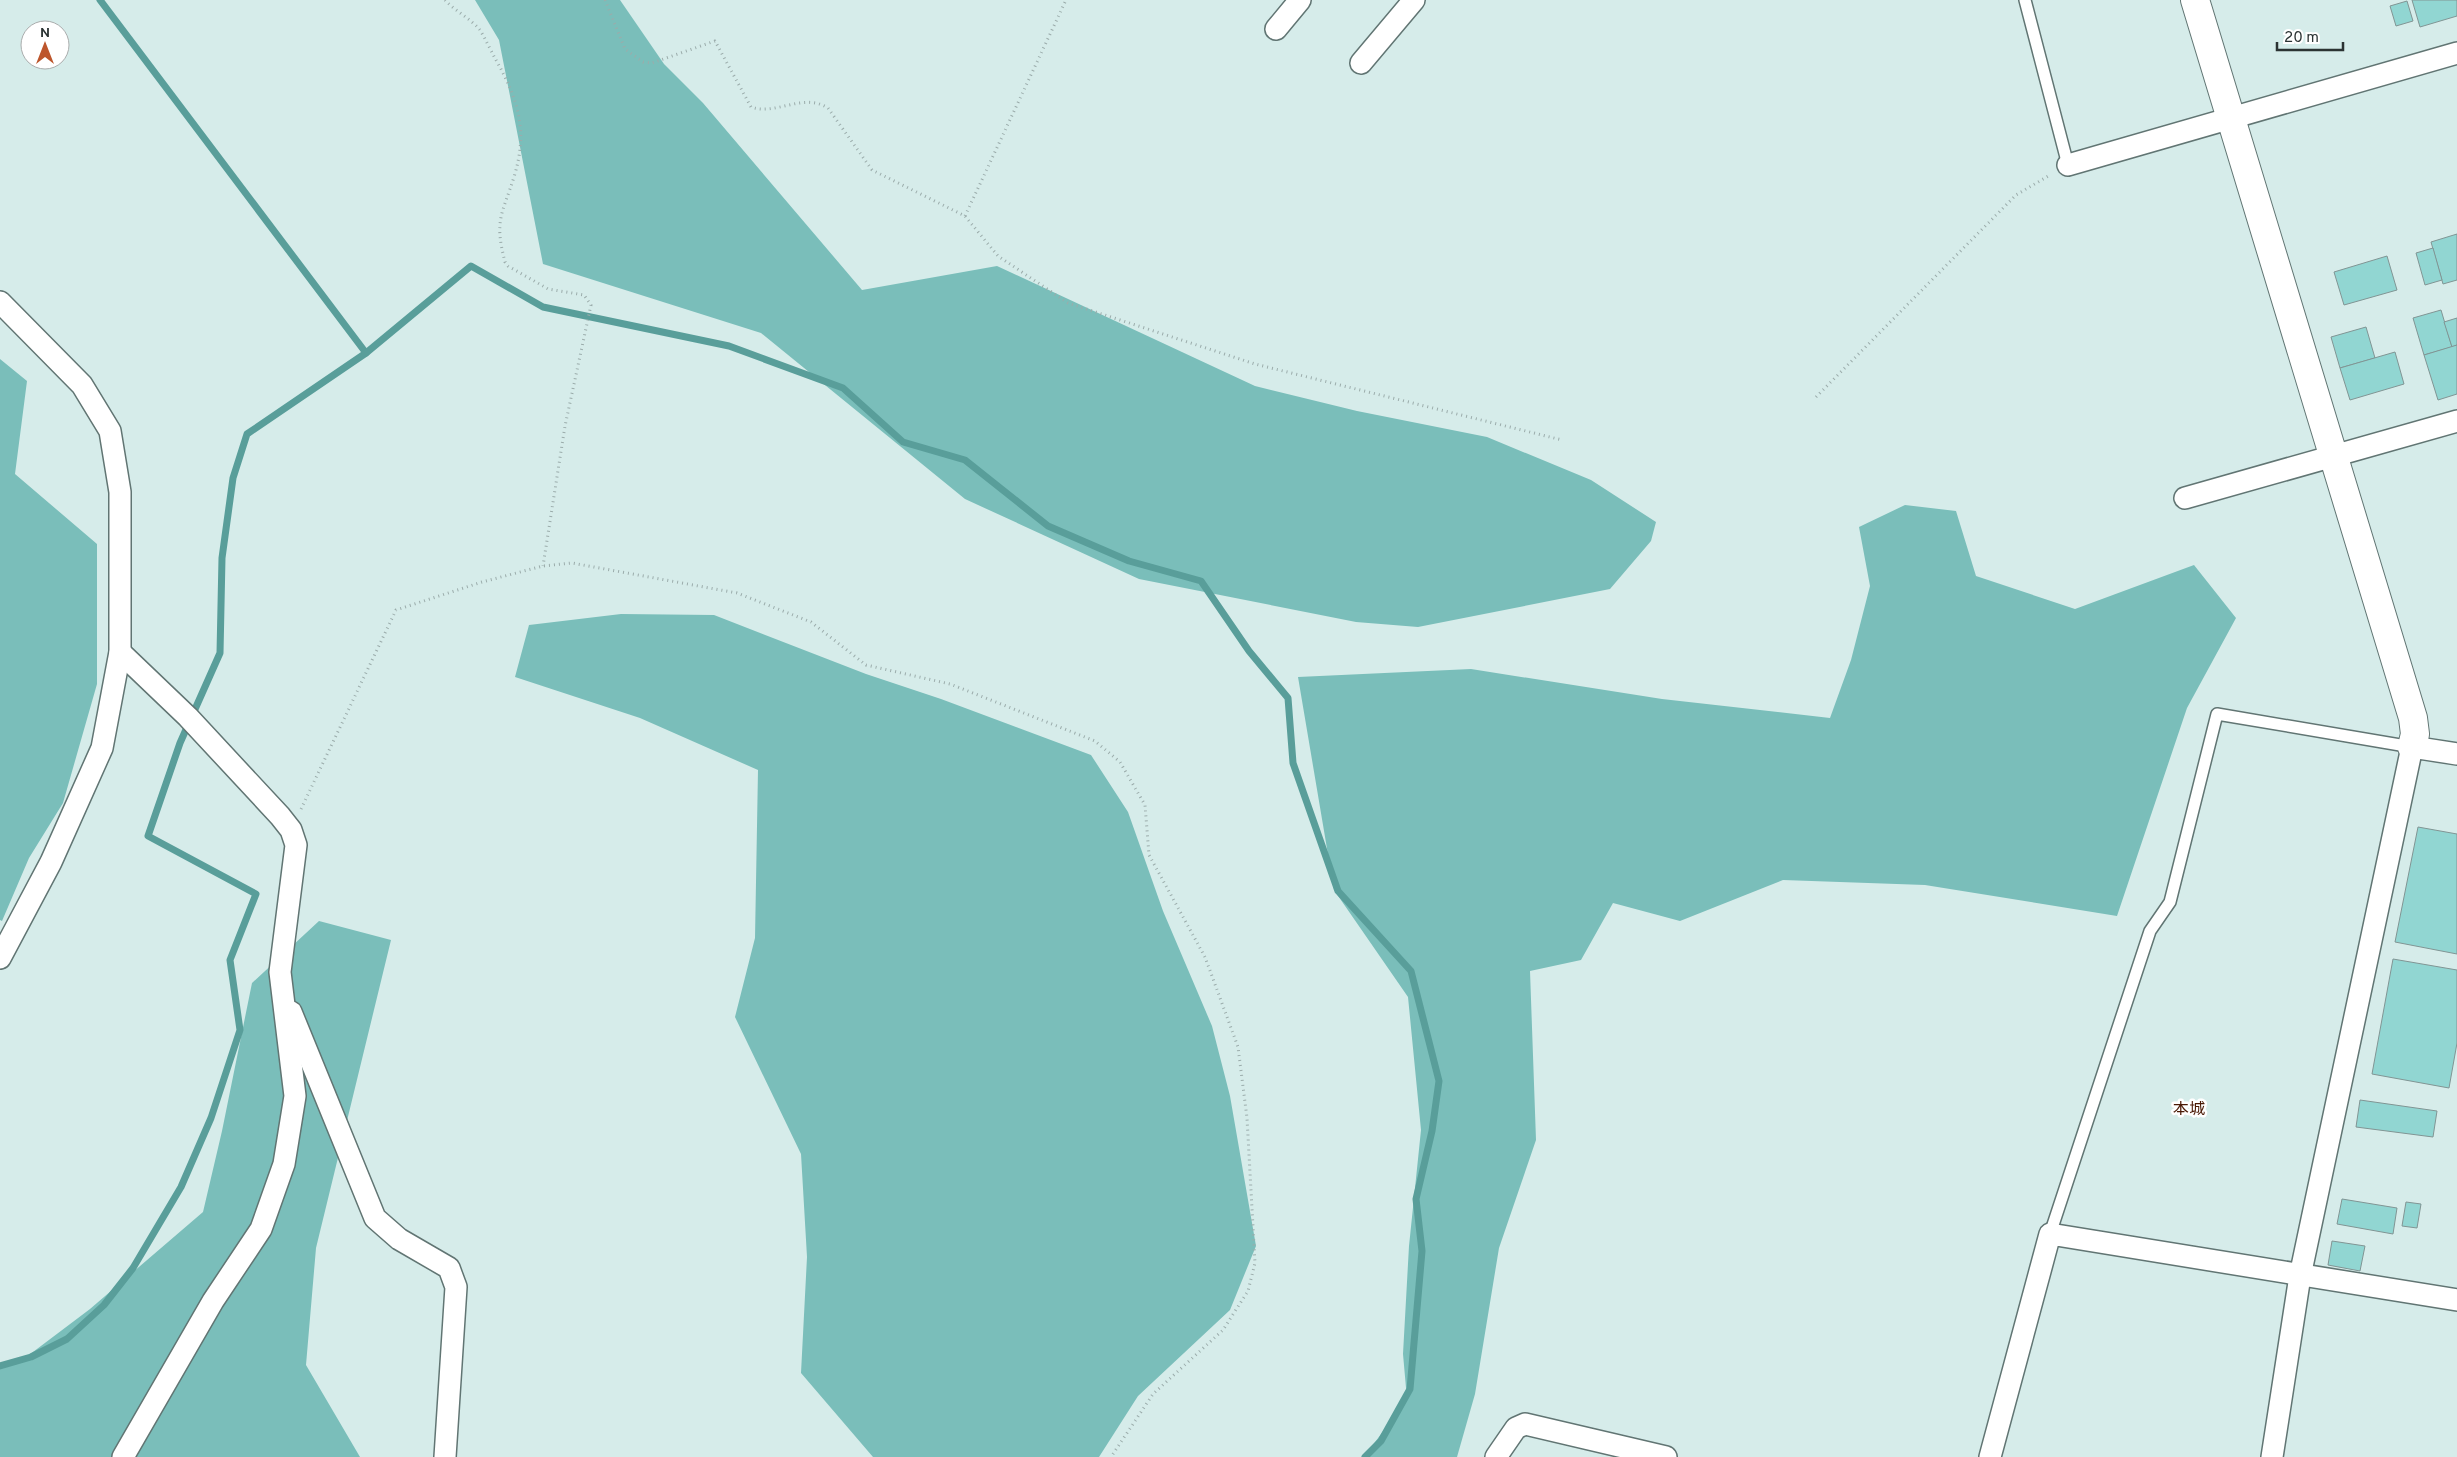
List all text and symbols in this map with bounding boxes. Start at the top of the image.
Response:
north arrow [20,20,70,70]
scale bar [2277,20,2343,52]
text: N [40,25,50,42]
text: 20 m [2284,29,2319,48]
district label: 本城 [2173,1100,2205,1120]

